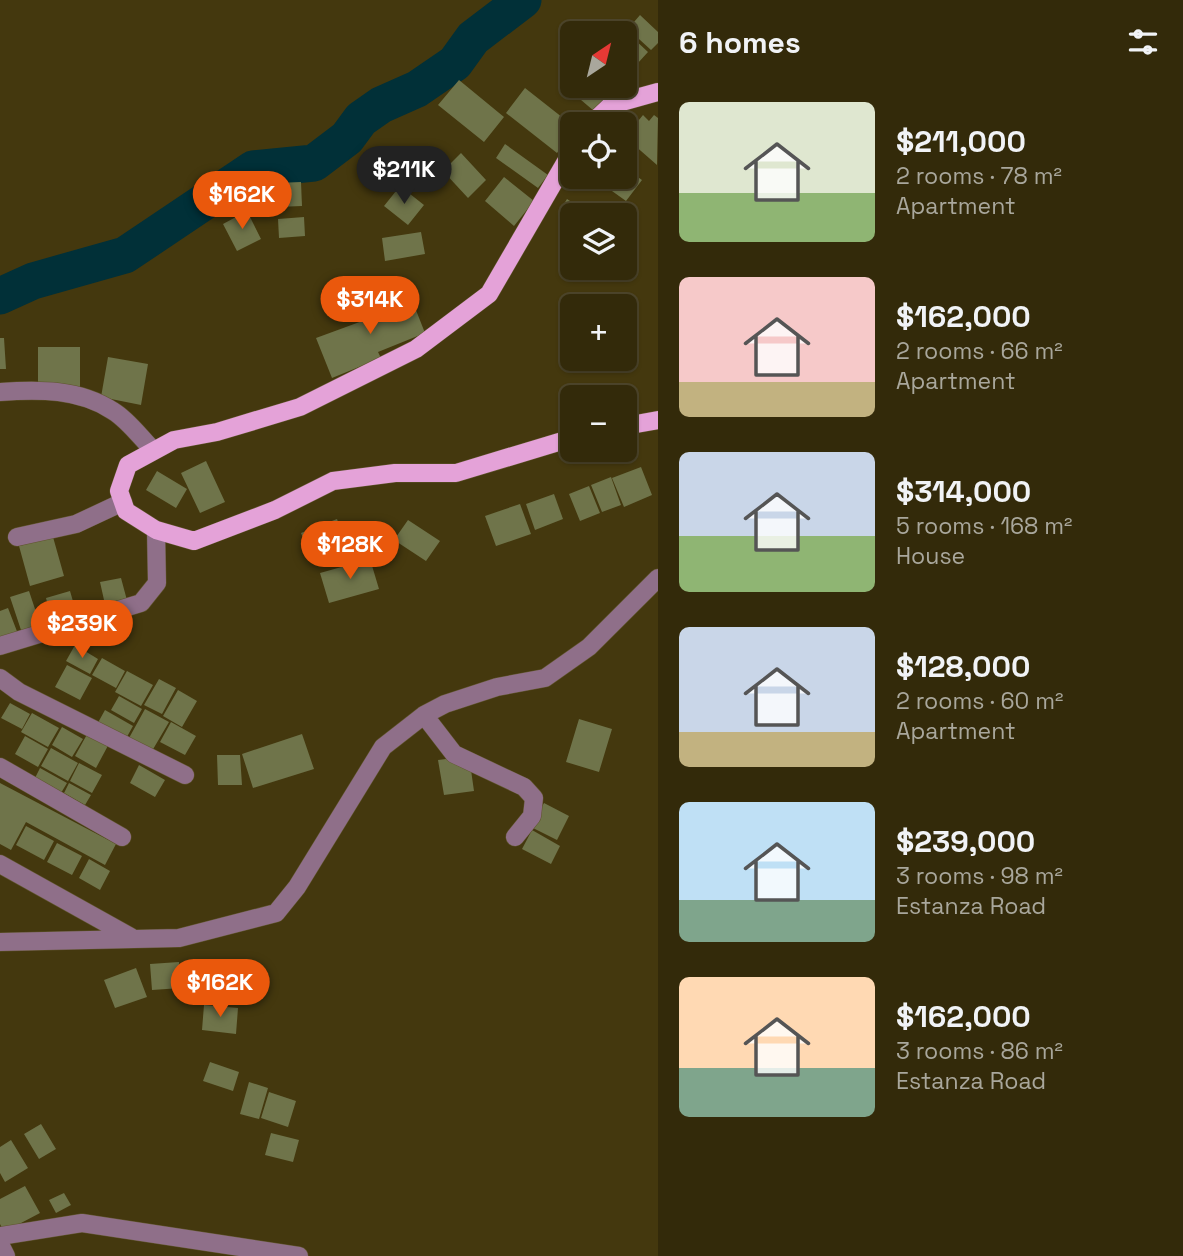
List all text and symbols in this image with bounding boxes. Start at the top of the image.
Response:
north arrow [560,21,637,98]
map controls [560,21,637,462]
text: 6 homes [679,23,801,62]
icon: filters [1124,23,1162,61]
button: locate [560,112,637,189]
text: $211,000 [896,122,1026,161]
icon: home [735,130,819,214]
pin: $211K [355,146,453,206]
text: $211K [373,154,435,184]
text: 2 rooms · 78 m² [896,161,1062,191]
pin: $162K [193,172,291,231]
text: $162K [209,179,275,209]
text: Apartment [896,191,1016,221]
button: layers [560,203,637,280]
pin: $314K [321,276,419,336]
text: $314K [337,284,403,314]
button: + [560,294,637,371]
text: $162,000 [896,297,1031,336]
icon: home [735,305,819,389]
text: 2 rooms · 66 m² [896,336,1063,366]
text: Apartment [896,366,1016,396]
button: − [560,385,637,462]
text: $314,000 [896,472,1031,511]
icon: home [735,480,819,564]
text: 5 rooms · 168 m² [896,511,1073,541]
pin: $128K [301,522,399,581]
text: $128K [317,529,383,559]
text: House [896,541,965,571]
pin: $239K [33,600,131,660]
text: $239K [47,608,117,638]
text: $128,000 [896,647,1030,686]
icon: home [735,655,819,739]
text: 2 rooms · 60 m² [896,686,1063,716]
text: Apartment [896,716,1016,746]
text: $239,000 [896,822,1035,861]
icon: home [735,830,819,914]
text: 3 rooms · 98 m² [896,861,1063,891]
text: Estanza Road [896,891,1046,921]
pin: $162K [171,960,269,1019]
text: $162K [187,967,253,997]
text: $162,000 [896,997,1031,1036]
icon: home [735,1005,819,1089]
text: 3 rooms · 86 m² [896,1036,1063,1066]
text: Estanza Road [896,1066,1046,1096]

